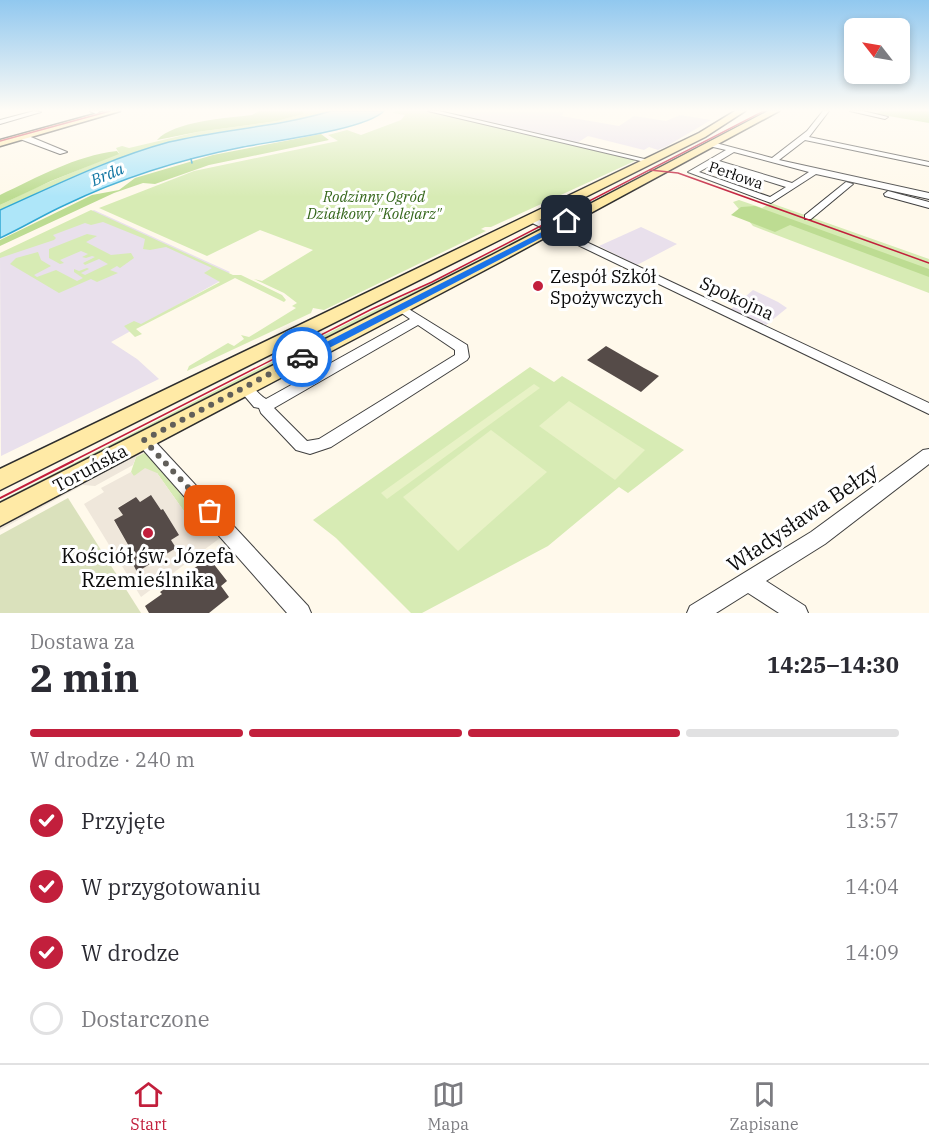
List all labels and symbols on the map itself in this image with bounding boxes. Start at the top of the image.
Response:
north arrow [844,18,910,84]
street label: Perłowa [706,157,766,193]
water label: Brda [87,158,127,190]
park label: Rodzinny Ogród Działkowy "Kolejarz" [306,187,443,223]
pin [541,195,592,246]
place label: Zespół Szkół Spożywczych [550,265,663,309]
street label: Spokojna [696,271,778,325]
marker: Zespół Szkół Spożywczych [531,279,545,293]
courier [272,327,332,387]
street label: Toruńska [49,439,131,497]
street label: Władysława Bełzy [721,456,884,578]
pin [184,485,235,536]
marker: Kościół św. Józefa Rzemieślnika [141,526,155,540]
place label: Kościół św. Józefa Rzemieślnika [61,541,235,593]

